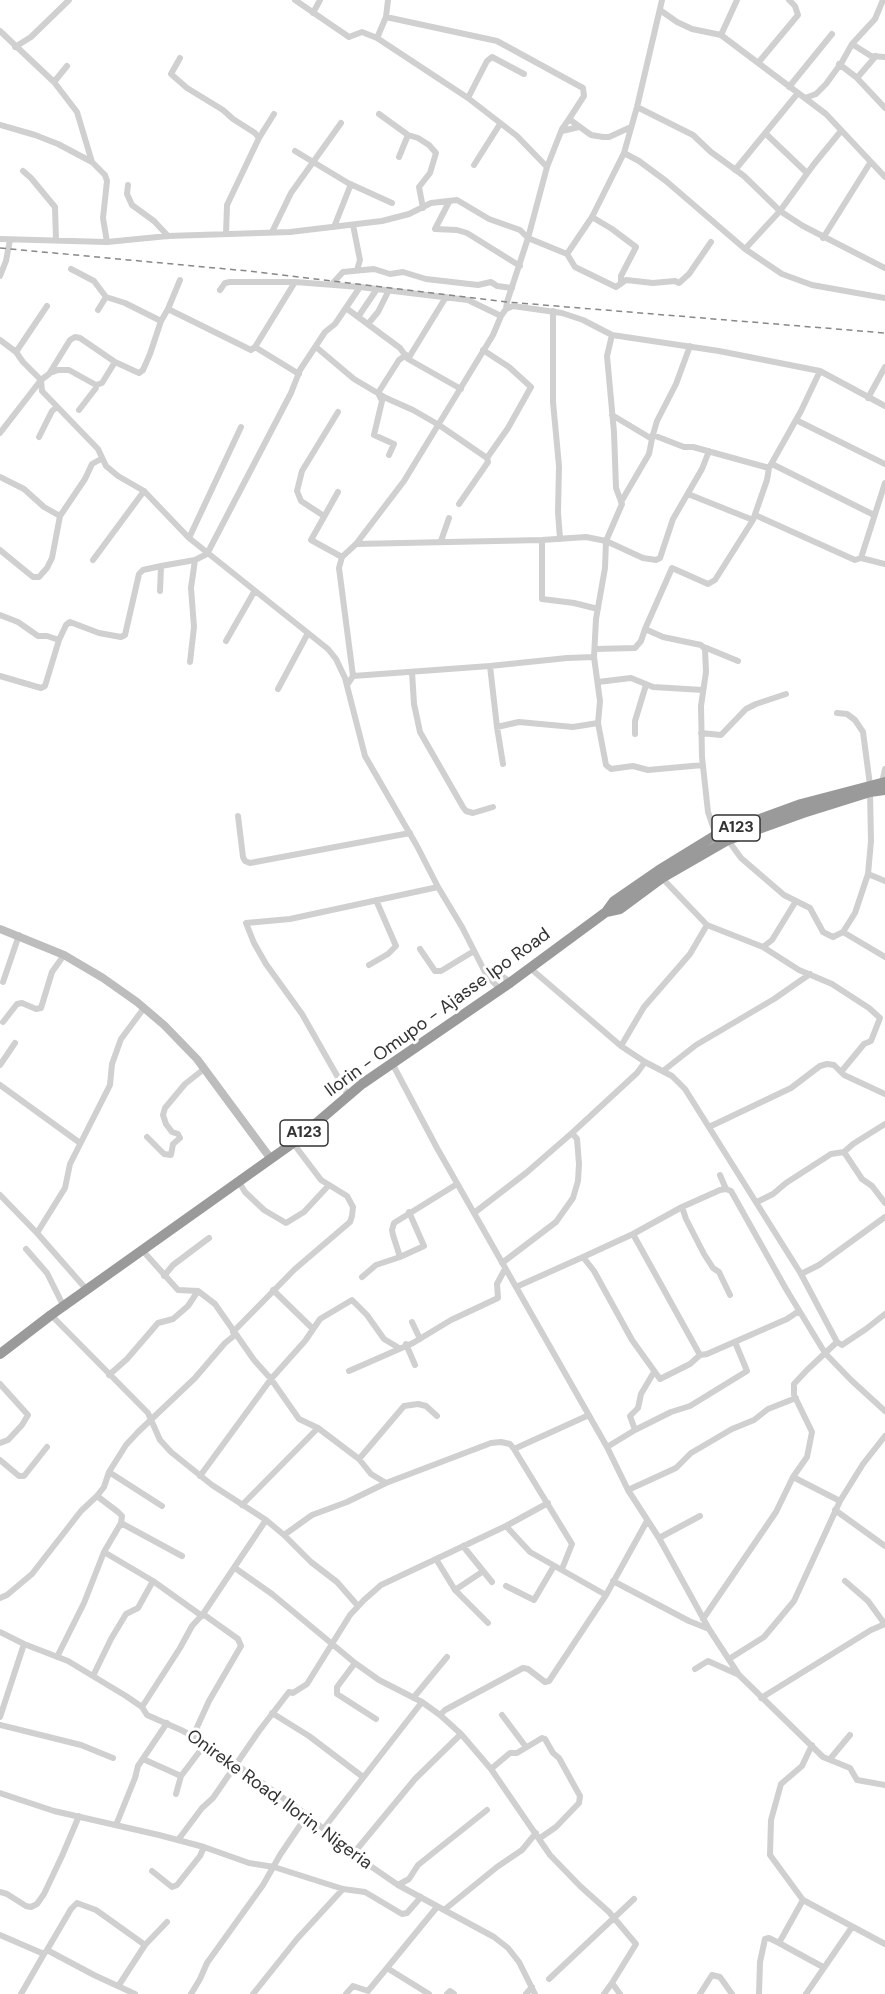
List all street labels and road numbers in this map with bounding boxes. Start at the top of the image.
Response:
road number: A123 [712,815,760,841]
street label: Ilorin - Omupo - Ajasse Ipo Road [321,924,555,1102]
road number: A123 [280,1120,328,1146]
street label: Onireke Road, Ilorin, Nigeria [182,1725,376,1875]

